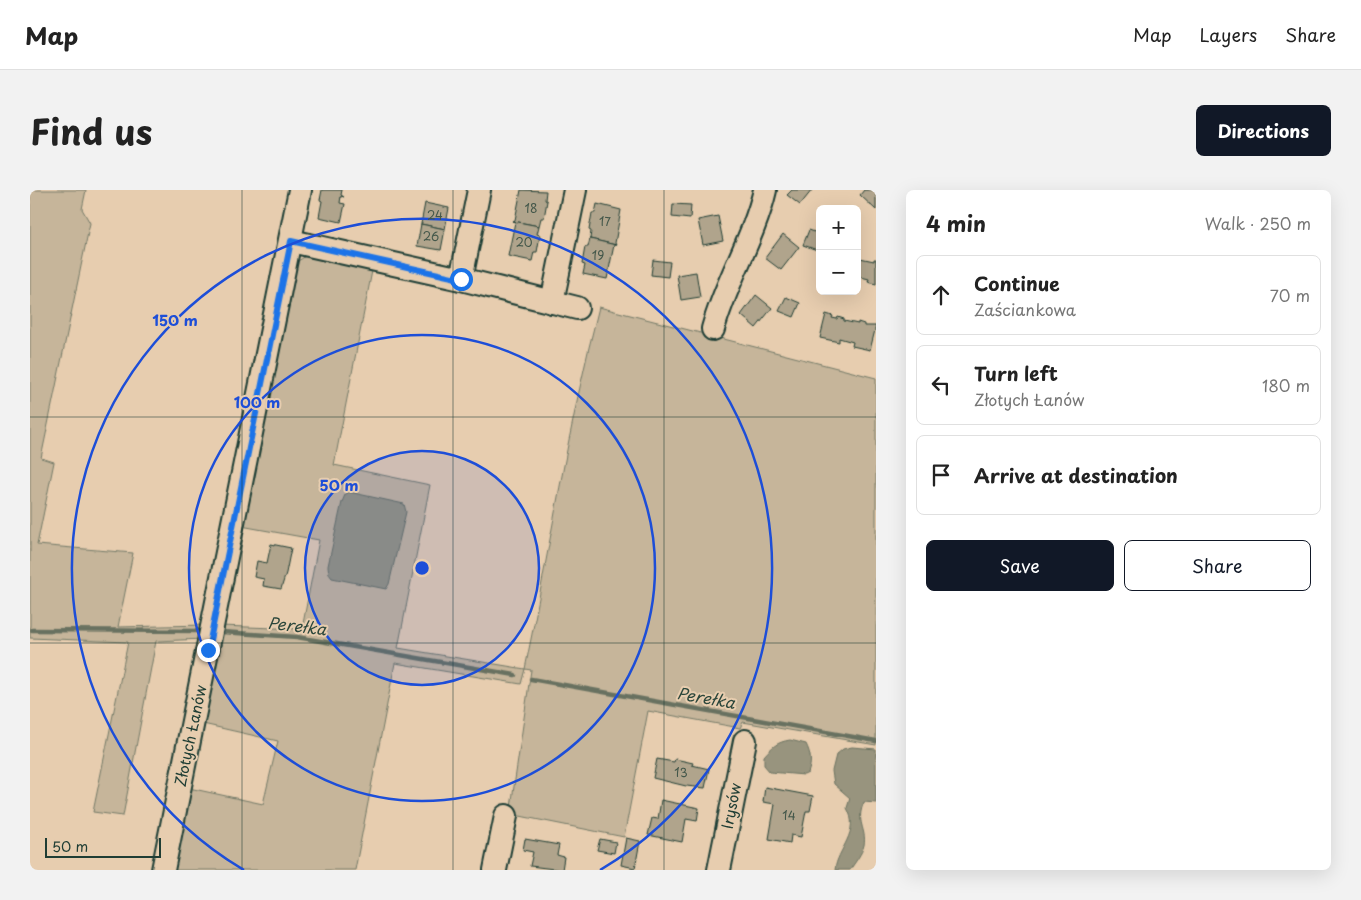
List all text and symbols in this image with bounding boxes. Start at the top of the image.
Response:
text: Map [25,17,78,53]
text: Map [1133,21,1172,48]
text: Layers [1200,21,1257,48]
text: Share [1285,21,1336,48]
text: Find us [30,104,152,157]
button: Directions [1196,105,1331,156]
house number: 18 [525,199,537,217]
map controls [816,205,861,295]
button: + [816,205,861,250]
house number: 24 [427,206,443,224]
text: 4 min [926,207,986,239]
text: Walk · 250 m [1205,211,1311,235]
house number: 17 [599,212,611,230]
house number: 26 [423,227,439,245]
house number: 20 [515,233,533,251]
house number: 19 [592,246,604,264]
button: − [816,250,861,295]
route start [450,268,473,291]
text: Continue [974,269,1060,297]
icon: ahead [927,281,955,309]
text: 70 m [1270,283,1310,307]
text: Zaściankowa [974,297,1076,321]
text: 150 m [152,308,198,331]
text: Turn left [974,359,1058,387]
icon: left [927,371,955,399]
text: 180 m [1262,373,1310,397]
text: Złotych Łanów [974,387,1084,411]
text: 100 m [234,390,280,413]
icon: arrive [927,461,955,489]
text: Arrive at destination [974,461,1178,489]
text: 50 m [320,473,358,496]
button: Save [926,540,1114,591]
button: Share [1124,540,1311,591]
centre of rings [413,559,431,577]
water label: Perełka [267,610,329,641]
route end [197,639,220,662]
water label: Perełka [675,680,738,714]
street label: Złotych Łanów [168,682,212,789]
house number: 13 [674,763,688,781]
street label: Irysów [715,780,746,831]
house number: 14 [782,806,796,824]
scale bar [45,835,161,858]
text: 50 m [52,836,88,857]

